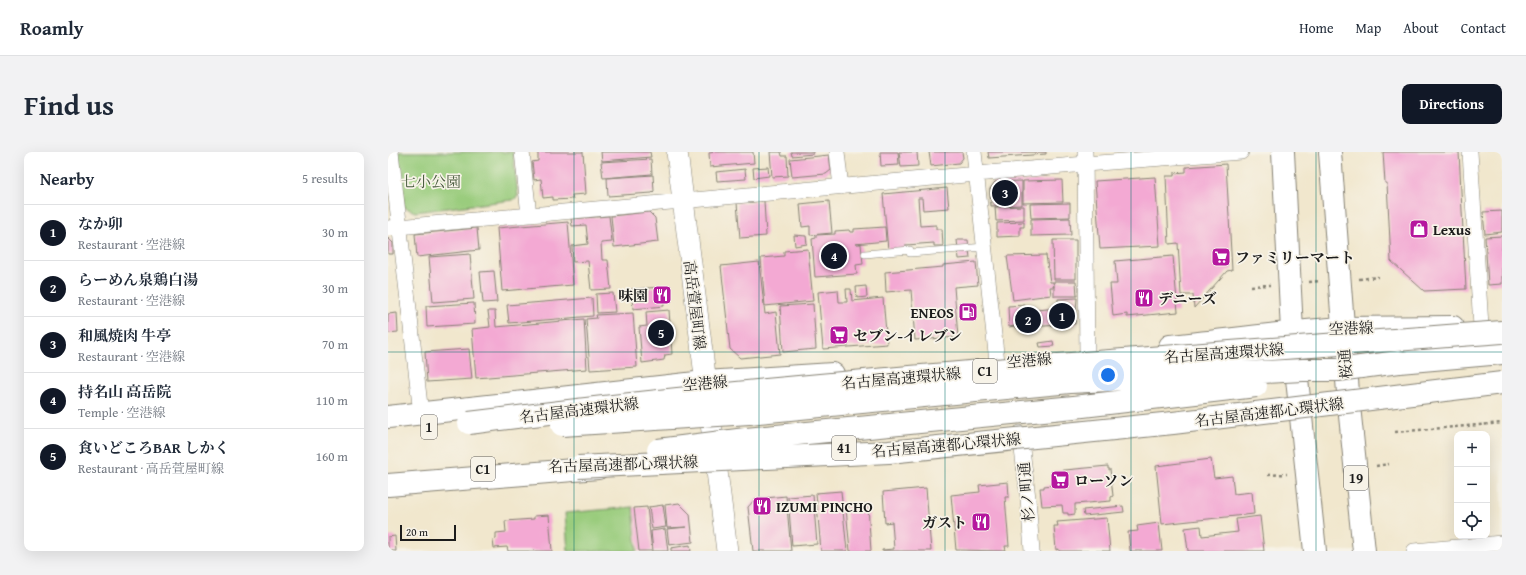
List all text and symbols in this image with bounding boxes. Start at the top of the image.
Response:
text: Roamly [20,14,84,42]
text: Home [1299,18,1334,38]
text: Map [1356,18,1381,38]
text: About [1403,18,1439,38]
text: Contact [1461,18,1506,38]
text: Find us [24,84,114,125]
button: Directions [1402,84,1502,124]
text: Nearby [40,166,94,191]
text: 5 results [302,169,348,188]
park label: 七小公園 [401,171,461,192]
pin: 3 [992,178,1018,208]
text: なか卯 [78,213,123,234]
shop icon: Lexus [1408,218,1430,240]
place label: Lexus [1433,219,1471,240]
text: 1 [50,223,56,242]
text: 30 m [322,223,348,242]
text: Restaurant · 空港線 [78,235,185,254]
pin: 4 [821,241,847,271]
supermarket icon: ファミリーマート [1210,246,1232,268]
place label: ファミリーマート [1235,247,1355,268]
street label: 高岳萱屋町線 [679,259,711,351]
text: らーめん泉鶏白湯 [78,269,198,290]
text: 2 [50,279,56,298]
text: 30 m [322,279,348,298]
restaurant icon: 味園 [651,284,673,306]
place label: 味園 [618,285,648,306]
restaurant icon: デニーズ [1133,287,1155,309]
place label: デニーズ [1158,288,1217,309]
text: Restaurant · 空港線 [78,291,185,310]
fuel station icon: ENEOS [957,301,979,323]
pin: 1 [1049,301,1075,331]
place label: ENEOS [911,302,954,323]
pin: 2 [1015,305,1041,335]
street label: 空港線 [1328,317,1374,339]
pin: 5 [648,318,674,348]
supermarket icon: セブン-イレブン [828,324,850,346]
text: 和風焼肉 牛亭 [78,325,171,346]
place label: セブン-イレブン [853,325,962,346]
text: 3 [50,335,56,354]
text: 70 m [322,335,348,354]
street label: 名古屋高速環状線 [1163,338,1285,368]
text: Restaurant · 空港線 [78,347,185,366]
street label: 空港線 [1006,348,1052,372]
street label: 桜通 [1333,348,1357,380]
road number: C1 [973,359,997,383]
street label: 名古屋高速環状線 [840,362,962,394]
your location [1098,365,1118,385]
street label: 空港線 [682,371,728,395]
text: 持名山 高岳院 [78,381,171,402]
text: 4 [50,391,56,410]
text: 110 m [316,391,348,410]
street label: 名古屋高速環状線 [518,392,640,428]
street label: 名古屋高速都心環状線 [1193,392,1345,432]
text: Temple · 空港線 [78,403,165,422]
road number: 1 [421,415,437,439]
street label: 名古屋高速都心環状線 [870,428,1022,462]
map controls [1454,431,1490,539]
button: + [1454,431,1490,467]
road number: 41 [832,436,856,460]
text: 食いどころBAR しかく [78,437,229,458]
text: 5 [50,447,56,466]
text: 160 m [316,447,348,466]
street label: 名古屋高速都心環状線 [548,451,698,477]
road number: C1 [471,457,495,481]
text: Restaurant · 高岳萱屋町線 [78,459,224,478]
street label: 杉ノ町通 [1013,461,1039,523]
road number: 19 [1344,466,1368,490]
button: − [1454,467,1490,503]
supermarket icon: ローソン [1049,469,1071,491]
place label: ローソン [1074,470,1133,491]
restaurant icon: IZUMI PINCHO [751,495,773,517]
place label: IZUMI PINCHO [776,496,873,517]
button: locate [1454,503,1490,539]
restaurant icon: ガスト [970,511,992,533]
place label: ガスト [922,512,967,533]
scale bar [400,523,456,542]
text: 20 m [406,524,428,540]

